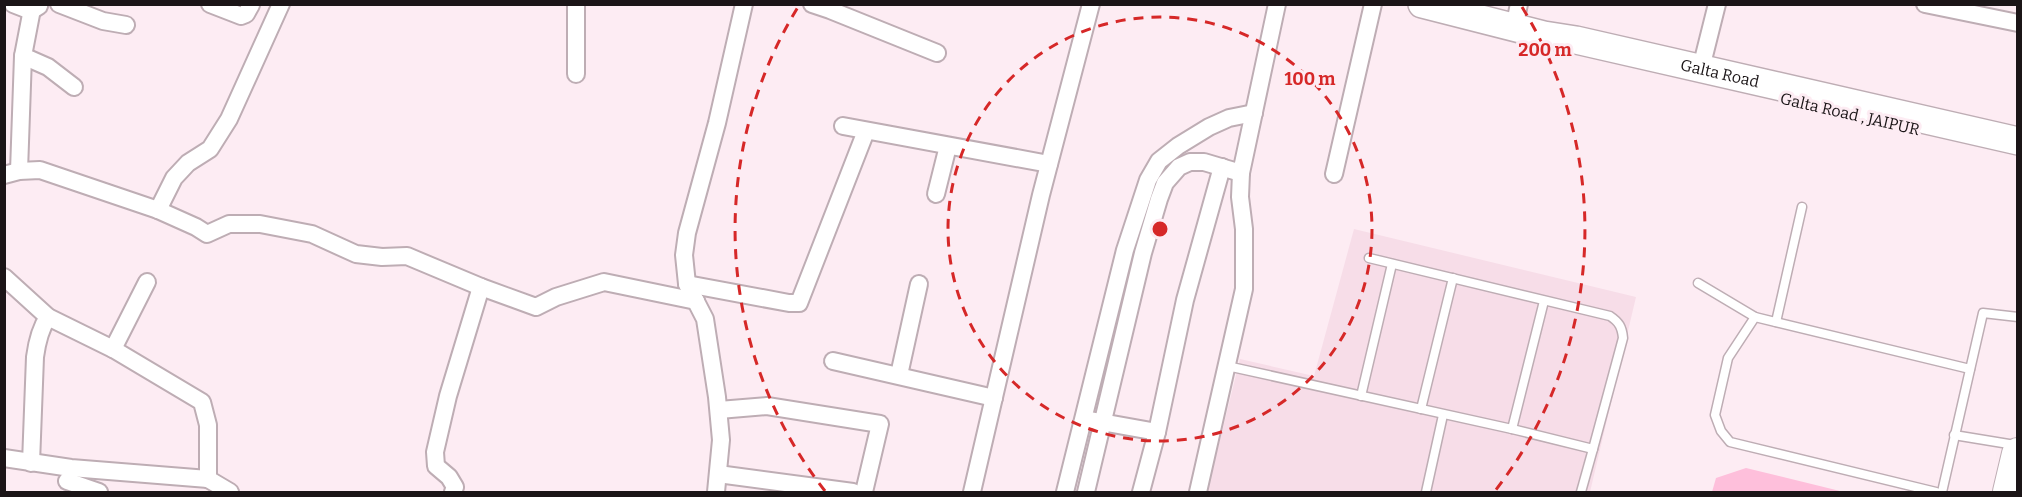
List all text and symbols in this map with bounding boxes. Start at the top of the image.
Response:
text: 200 m [1518,39,1572,61]
street label: Galta Road [1679,55,1762,91]
text: 100 m [1284,68,1336,90]
street label: Galta Road , JAIPUR [1778,89,1922,139]
centre of rings [1150,219,1170,239]

